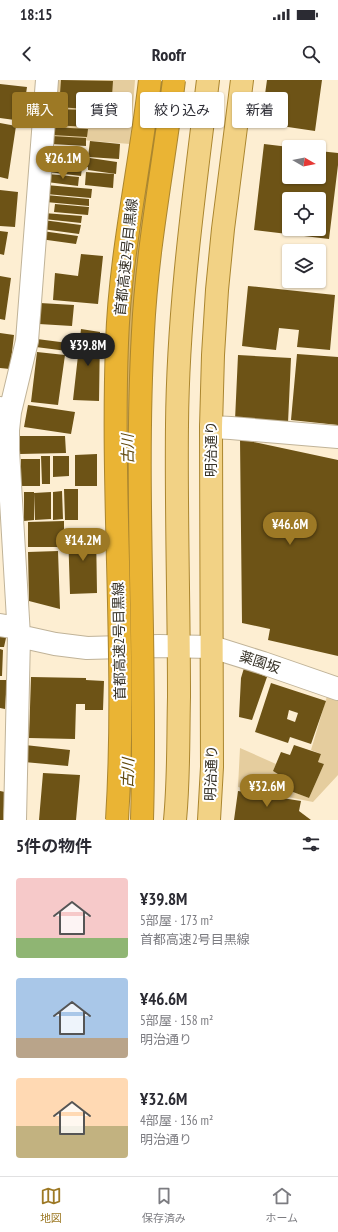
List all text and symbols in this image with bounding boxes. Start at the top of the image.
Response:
text: 18:15 [20,5,52,24]
icon: back [16,43,38,65]
text: Roofr [152,43,186,66]
icon: search [300,43,322,65]
chip: 購入 [12,92,68,128]
chip: 賃貸 [76,92,132,128]
chip: 絞り込み [140,92,224,128]
chip: 新着 [232,92,288,128]
north arrow [282,140,326,184]
map controls [282,140,326,288]
pin: ¥26.1M [30,146,96,180]
text: ¥26.1M [45,150,81,167]
button: locate [282,192,326,236]
street label: 首都高速2号目黒線 [111,197,141,317]
button: layers [282,244,326,288]
pin: ¥39.8M [55,333,121,367]
text: ¥39.8M [70,337,106,354]
street label: 明治通り [202,421,220,477]
water label: 古川 [118,432,137,464]
pin: ¥46.6M [257,512,323,546]
text: ¥46.6M [272,516,308,533]
pin: ¥14.2M [50,528,116,562]
text: ¥14.2M [65,532,101,549]
street label: 首都高速2号目黒線 [109,582,129,700]
street label: 薬園坂 [237,647,283,677]
street label: 明治通り [201,745,221,801]
water label: 古川 [117,756,138,788]
pin: ¥32.6M [234,774,300,808]
text: ¥32.6M [249,778,285,795]
icon: filters [300,833,322,855]
text: 5件の物件 [16,835,92,857]
text: ¥39.8M [140,888,187,910]
icon: home [48,894,96,942]
text: 5部屋 · 173 m² [140,912,213,929]
text: 首都高速2号目黒線 [140,931,250,948]
text: ¥46.6M [140,988,187,1010]
icon: home [48,994,96,1042]
text: 5部屋 · 158 m² [140,1012,213,1029]
text: 明治通り [140,1031,192,1048]
text: ¥32.6M [140,1088,187,1110]
icon: home [48,1094,96,1142]
text: 4部屋 · 136 m² [140,1112,213,1129]
text: 明治通り [140,1131,192,1148]
tab: 地図 [40,1185,62,1225]
tab: 保存済み [142,1185,186,1225]
tab: ホーム [265,1185,298,1225]

